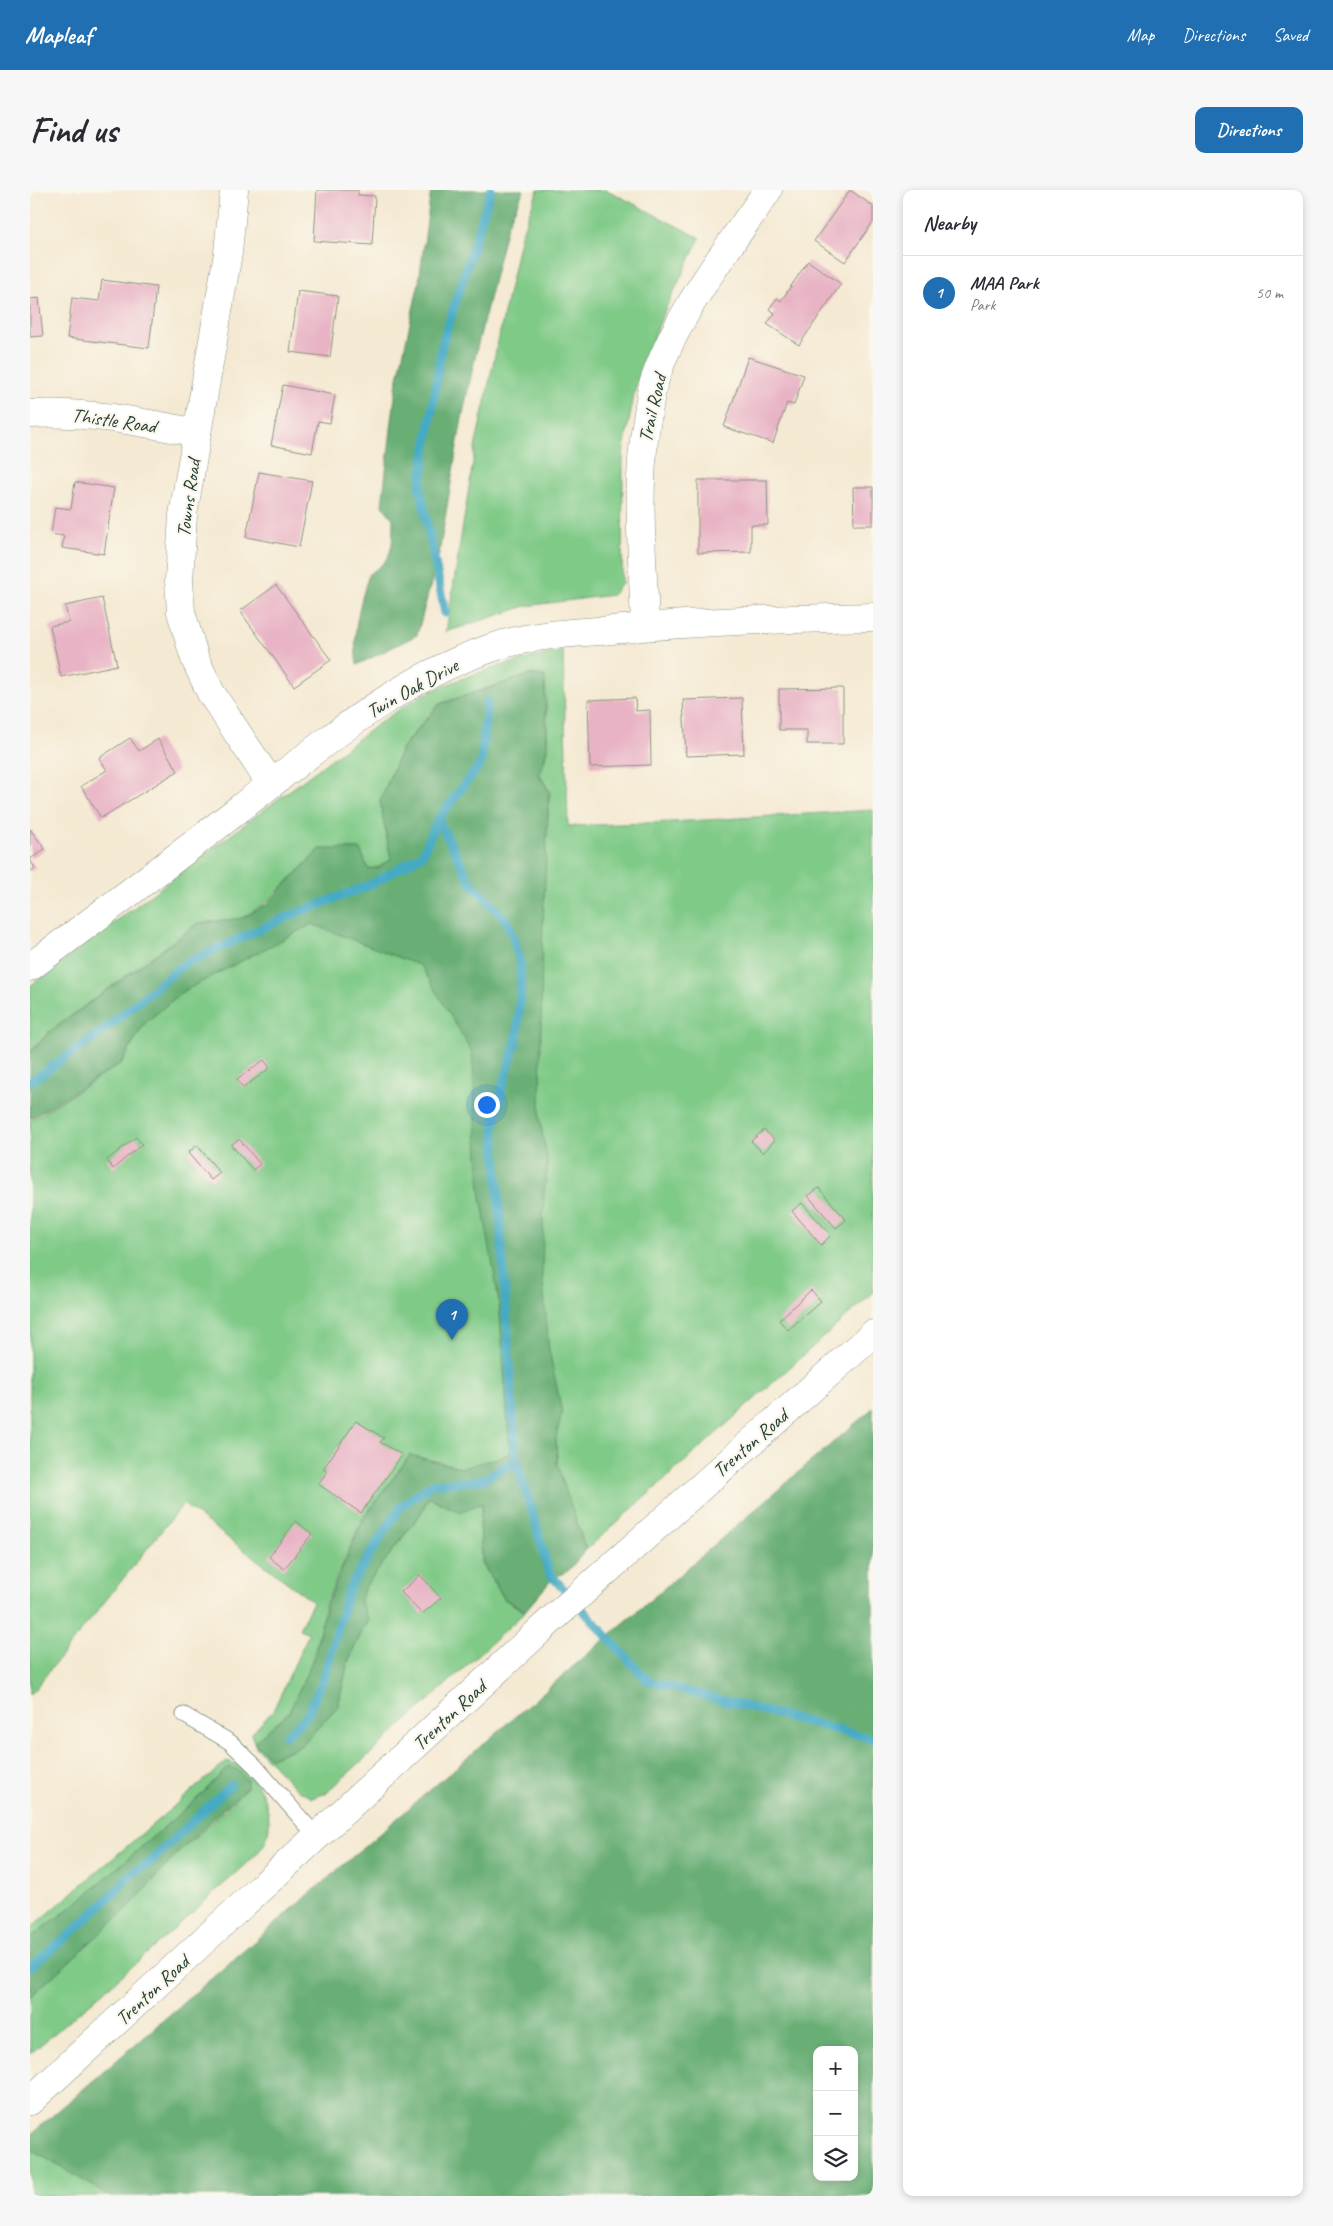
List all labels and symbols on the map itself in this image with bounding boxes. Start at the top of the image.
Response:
street label: Trail Road [633,369,673,445]
street label: Thistle Road [70,402,161,439]
street label: Towns Road [171,454,207,539]
street label: Twin Oak Drive [362,652,464,724]
your location [474,1092,500,1118]
pin: 1 [436,1299,468,1340]
street label: Trenton Road [707,1402,796,1483]
street label: Trenton Road [407,1673,494,1756]
street label: Trenton Road [110,1948,197,2031]

